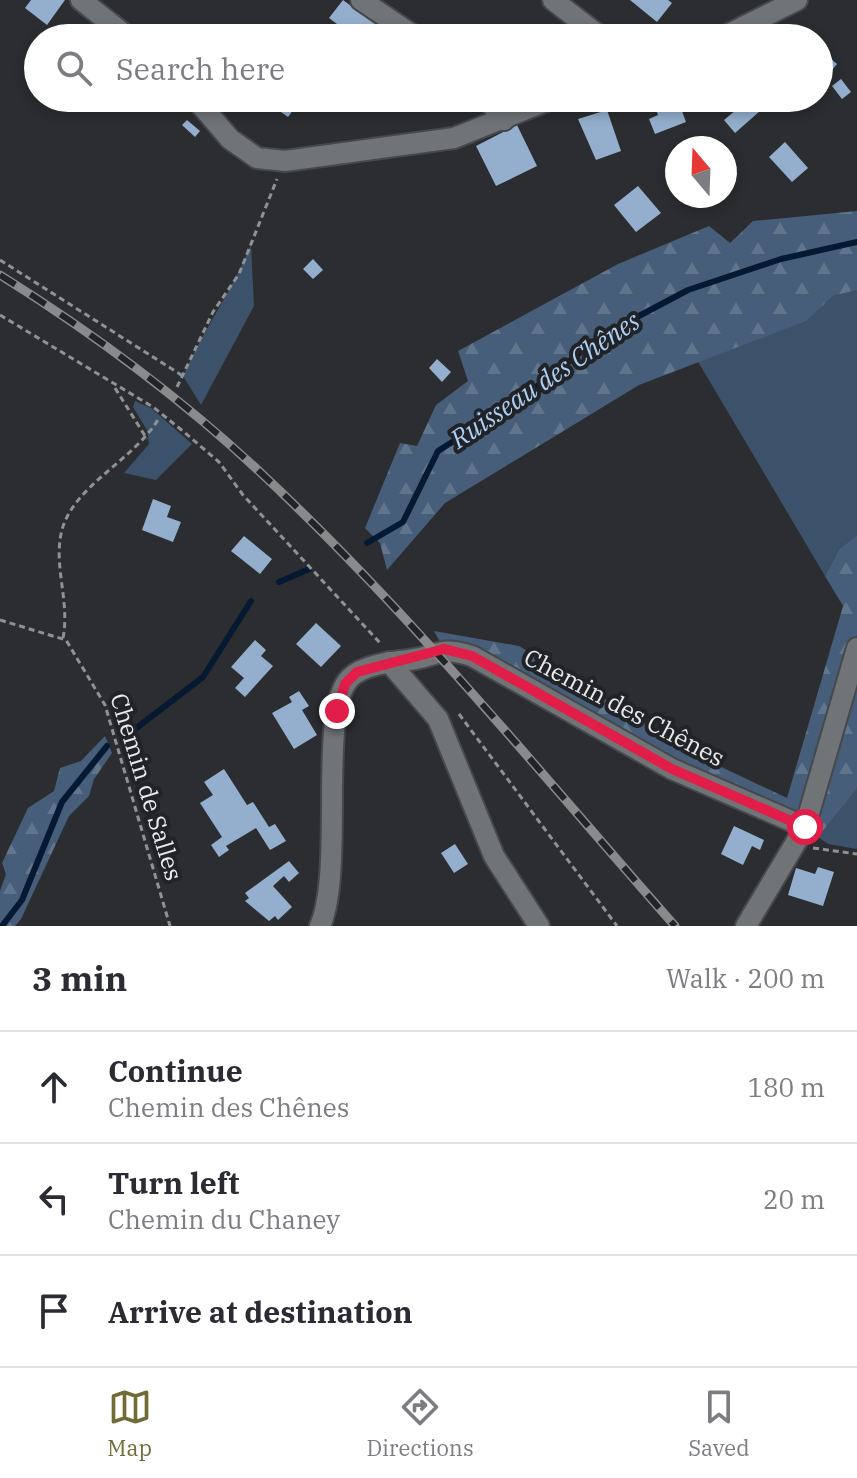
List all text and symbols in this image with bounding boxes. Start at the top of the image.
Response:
search box [24,24,833,112]
icon: search [52,46,96,90]
text: Search here [116,49,285,88]
north arrow [665,136,737,208]
water label: Ruisseau des Chênes [442,303,646,456]
street label: Chemin des Chênes [519,641,730,774]
street label: Chemin de Salles [103,689,191,884]
route end [319,693,355,729]
route start [787,809,823,845]
text: 3 min [32,956,127,1000]
text: Walk · 200 m [666,961,825,995]
text: Continue [108,1051,243,1090]
icon: ahead [32,1065,76,1109]
text: 180 m [747,1070,825,1104]
text: Chemin des Chênes [108,1090,349,1124]
text: Turn left [108,1163,240,1202]
icon: left [32,1177,76,1221]
text: 20 m [763,1182,825,1216]
text: Chemin du Chaney [108,1202,340,1236]
icon: arrive [32,1289,76,1333]
text: Arrive at destination [108,1292,413,1331]
tab: Map [107,1385,152,1462]
tab: Directions [366,1385,474,1462]
tab: Saved [688,1385,750,1462]

